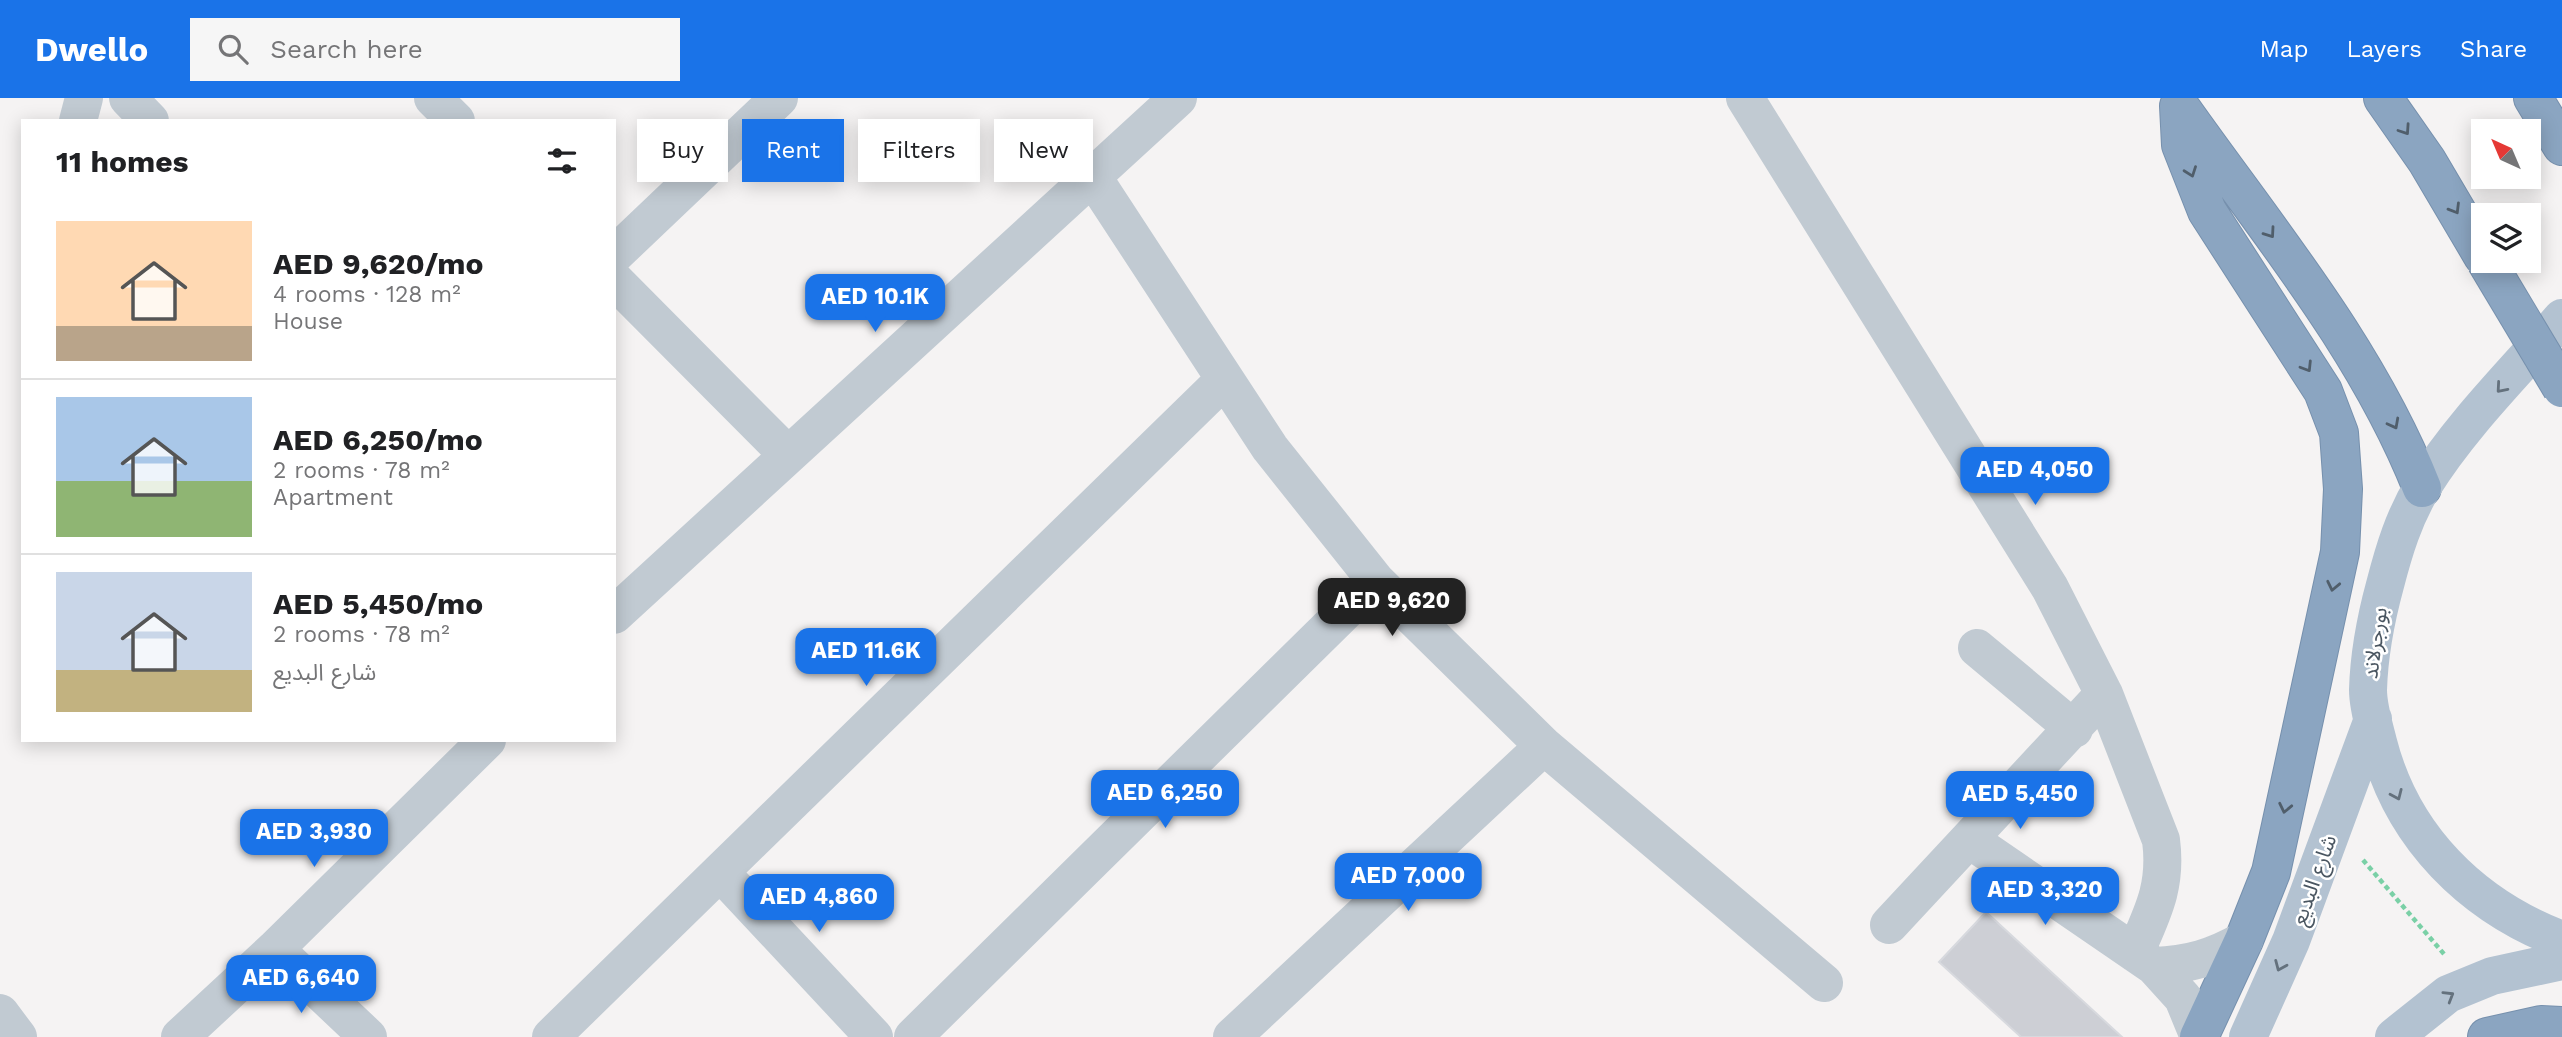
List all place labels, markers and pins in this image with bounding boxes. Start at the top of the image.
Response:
pin: AED 10.1K [795,274,955,334]
pin: AED 4,050 [1955,448,2115,507]
pin: AED 9,620 [1312,578,1472,638]
pin: AED 11.6K [786,628,946,688]
pin: AED 6,250 [1085,770,1245,830]
pin: AED 5,450 [1940,772,2100,831]
pin: AED 3,930 [234,810,394,869]
pin: AED 7,000 [1328,854,1488,913]
pin: AED 3,320 [1965,868,2125,927]
pin: AED 4,860 [739,874,899,934]
pin: AED 6,640 [221,956,381,1015]

